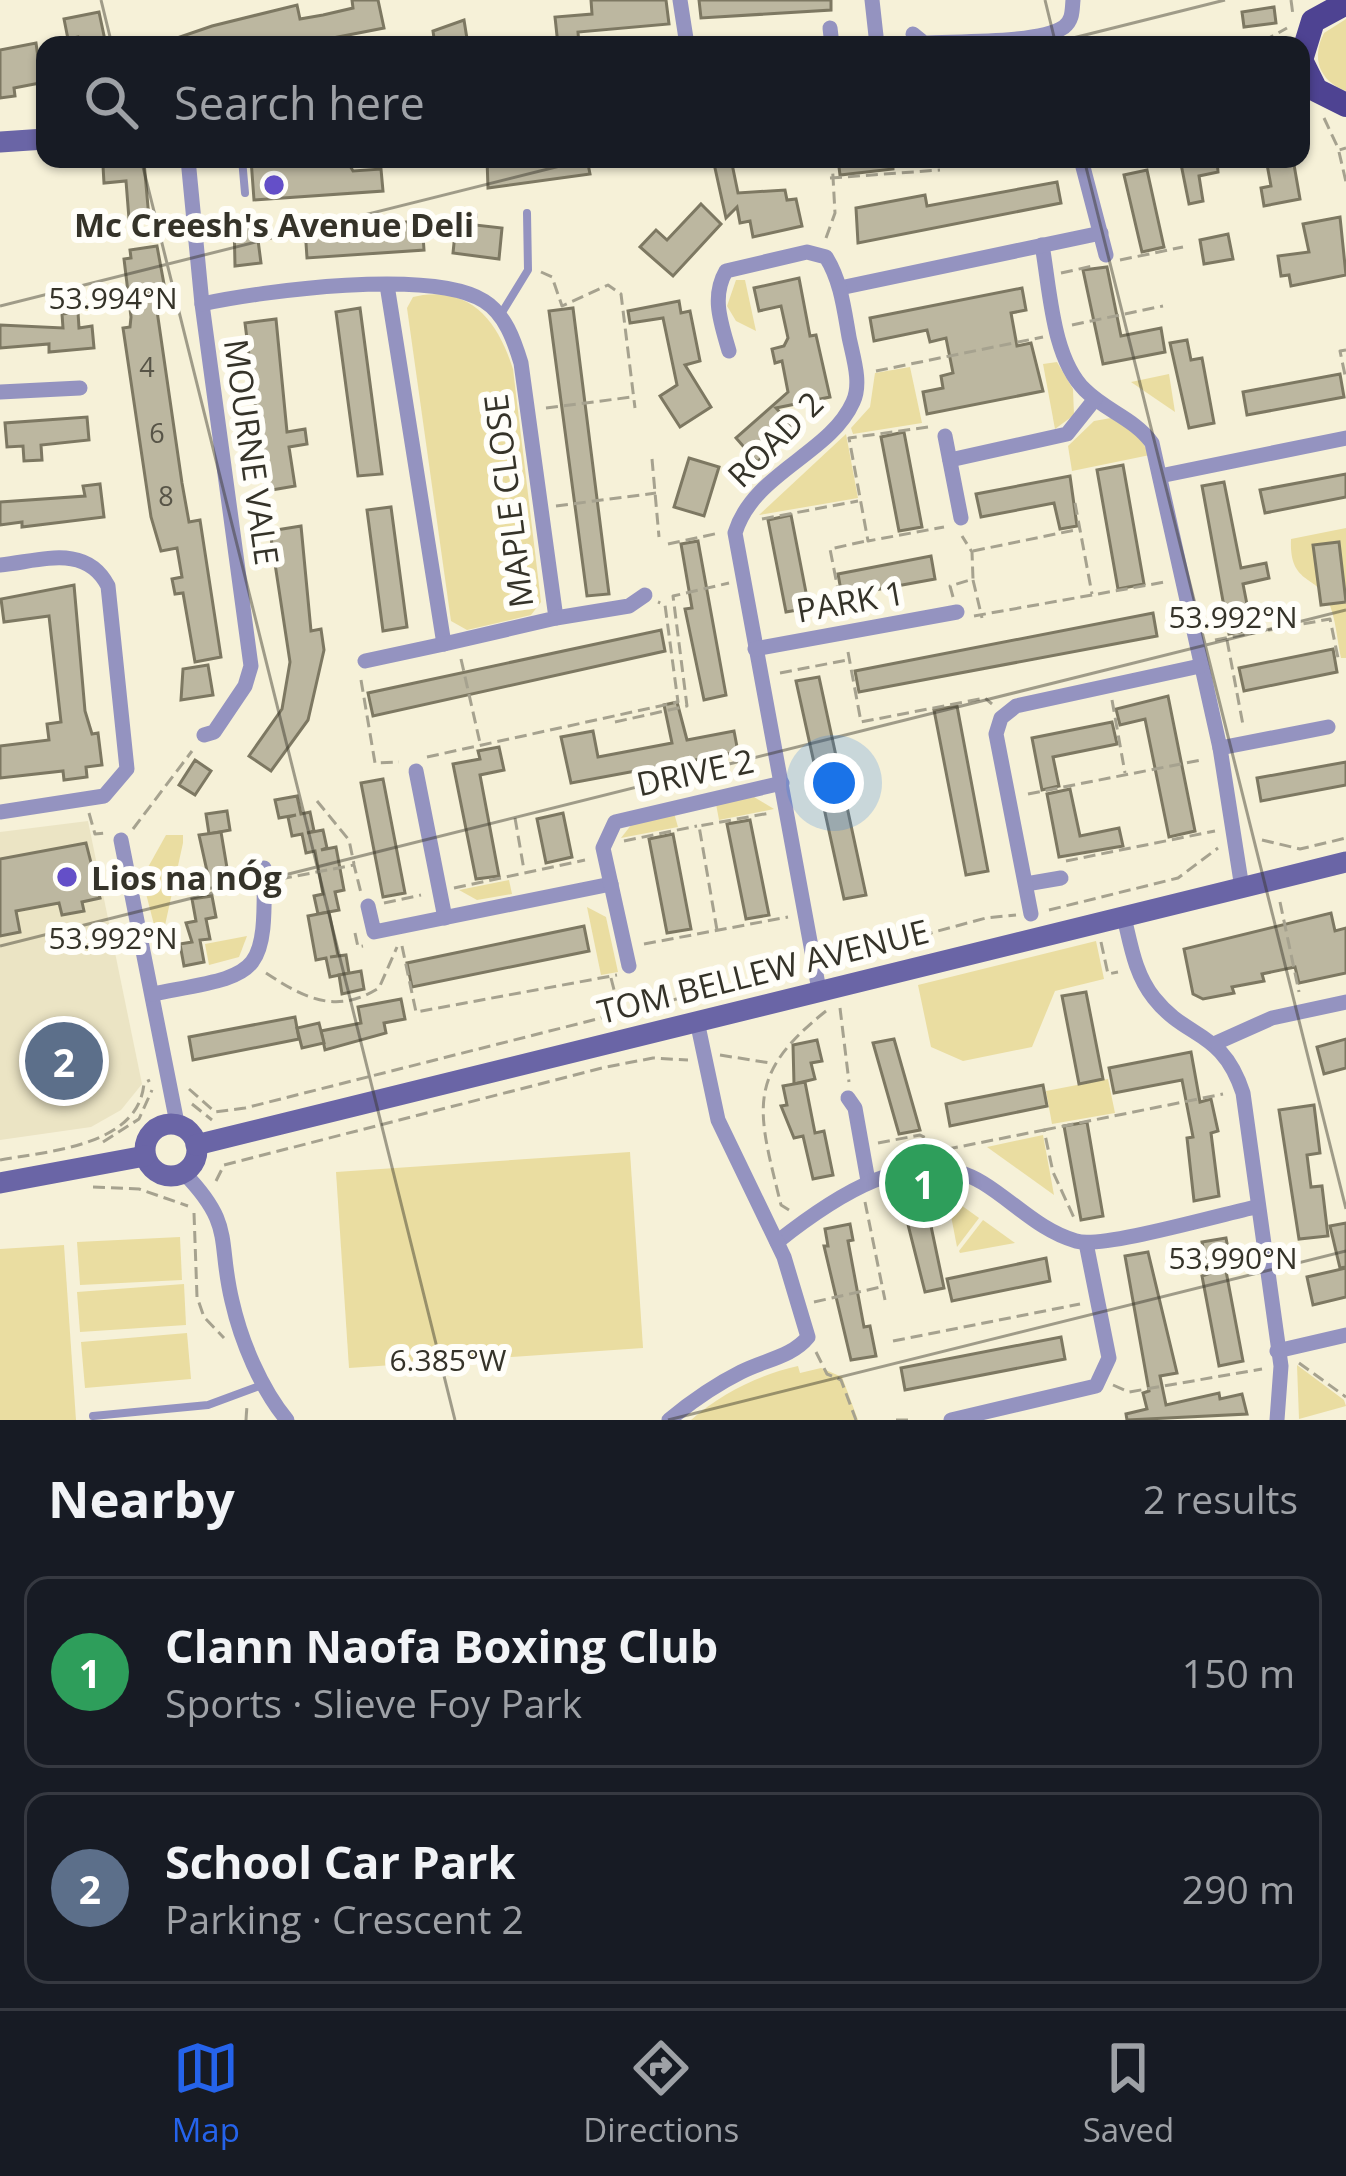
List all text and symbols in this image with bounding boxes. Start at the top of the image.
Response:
search box [36,36,1310,168]
icon: search [78,69,144,135]
text: Search here [174,72,425,133]
marker: Mc Creesh's Avenue Deli [261,172,287,198]
place label: Mc Creesh's Avenue Deli [74,202,474,247]
text: 53.994°N [48,277,178,318]
street label: MOURNE VALE [214,336,290,568]
house number: 4 [139,348,155,385]
street label: ROAD 2 [717,381,833,497]
street label: MAPLE CLOSE [473,392,543,610]
house number: 6 [149,414,165,451]
house number: 8 [158,477,174,514]
street label: PARK 1 [793,569,907,633]
text: 53.992°N [1168,596,1298,637]
street label: DRIVE 2 [632,738,758,806]
your location [804,753,864,813]
place label: Lios na nÓg [91,855,282,900]
marker: Lios na nÓg [54,864,80,890]
street label: TOM BELLEW AVENUE [593,908,933,1034]
text: 53.992°N [48,917,178,958]
pin: 2 [25,1016,103,1106]
pin: 1 [885,1138,963,1228]
text: 53.990°N [1168,1237,1298,1278]
text: 6.385°W [389,1339,507,1380]
text: Nearby [48,1463,235,1533]
text: 2 results [1143,1472,1298,1525]
text: Clann Naofa Boxing Club [165,1615,718,1676]
text: 1 [79,1646,101,1699]
text: 150 m [1182,1646,1295,1699]
text: Sports · Slieve Foy Park [165,1676,582,1729]
text: School Car Park [165,1831,515,1892]
text: 2 [79,1862,101,1915]
text: 290 m [1182,1862,1295,1915]
text: Parking · Crescent 2 [165,1892,524,1945]
tab: Map [172,2035,240,2152]
tab: Directions [583,2035,739,2152]
tab: Saved [1083,2035,1174,2152]

